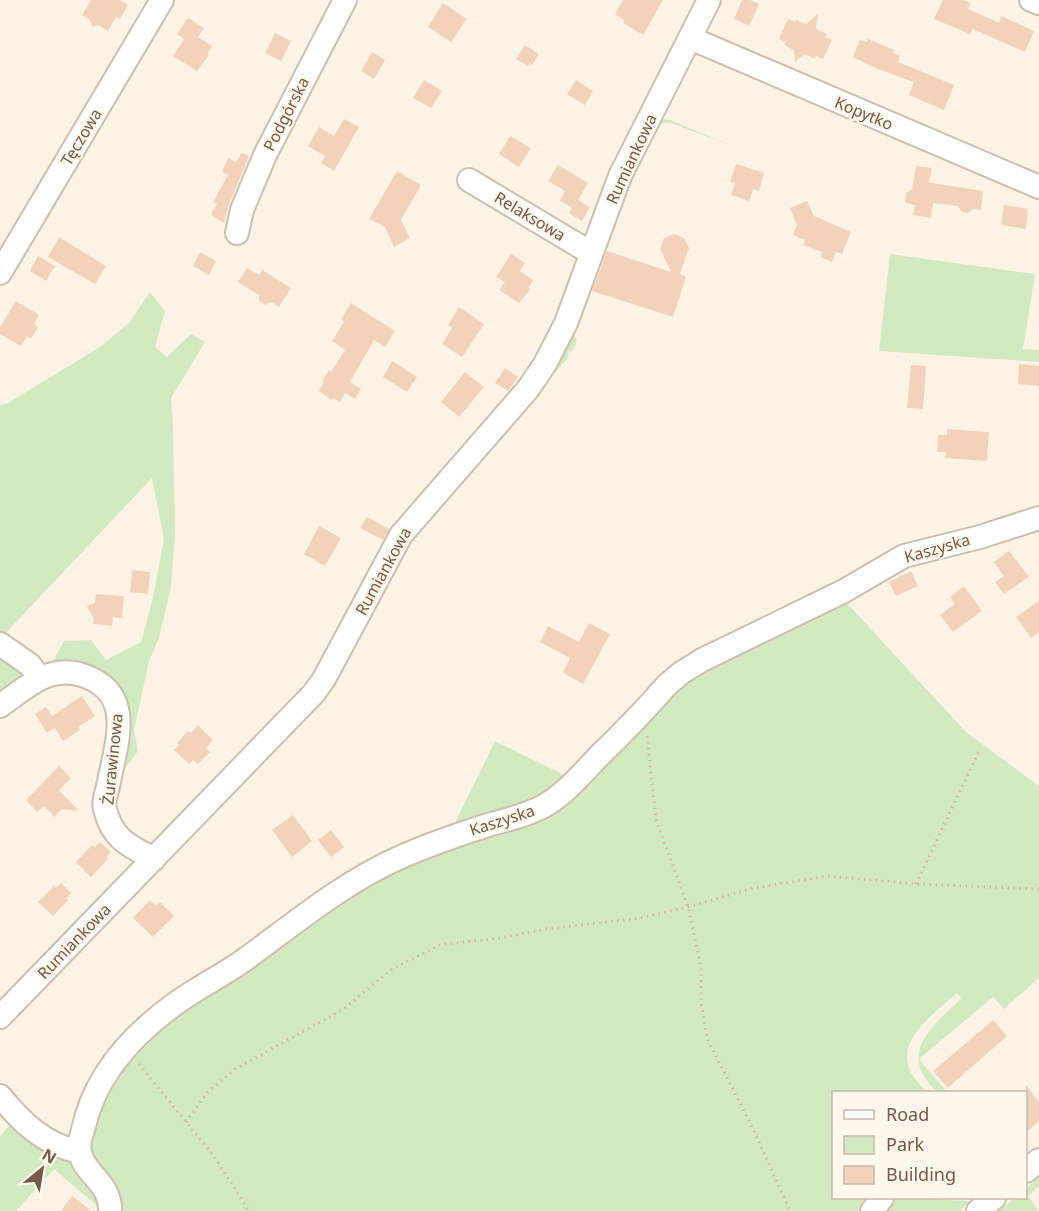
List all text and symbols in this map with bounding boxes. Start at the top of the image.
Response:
street label: Podgórska [258,73,314,155]
street label: Kopytko [832,91,896,135]
street label: Tęczowa [55,104,107,170]
street label: Rumiankowa [600,110,662,208]
street label: Relaksowa [490,186,570,246]
street label: Rumiankowa [350,523,416,619]
street label: Kaszyska [902,528,972,568]
street label: Żurawinowa [96,712,128,806]
street label: Kaszyska [467,799,537,841]
street label: Rumiankowa [32,898,116,984]
legend [832,1091,1027,1199]
text: Road [886,1102,929,1126]
text: Park [886,1132,924,1156]
north arrow [12,1139,72,1199]
text: N [38,1143,61,1169]
text: Building [886,1162,956,1186]

